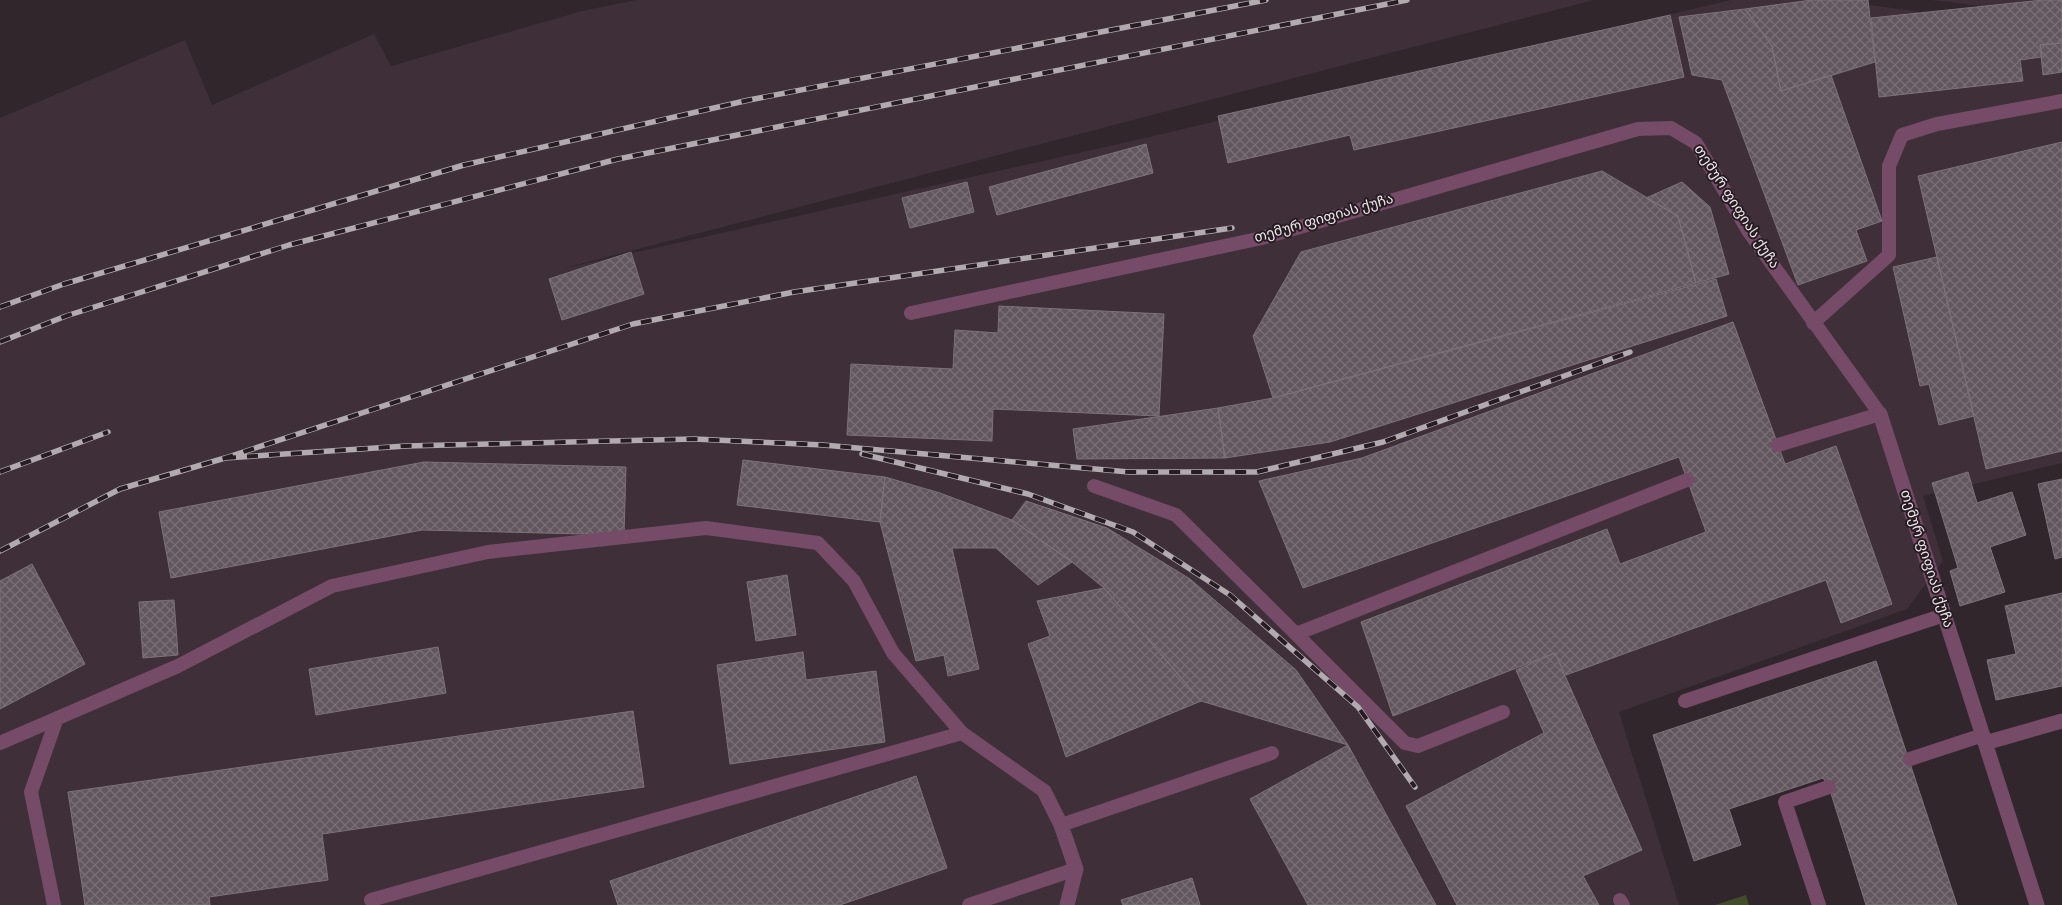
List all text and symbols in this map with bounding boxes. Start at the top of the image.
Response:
street label: თემურ ფიფიას ქუჩა [1690,142,1782,272]
street label: თემურ ფიფიას ქუჩა [1252,191,1396,247]
street label: თემურ ფიფიას ქუჩა [1896,488,1956,630]

